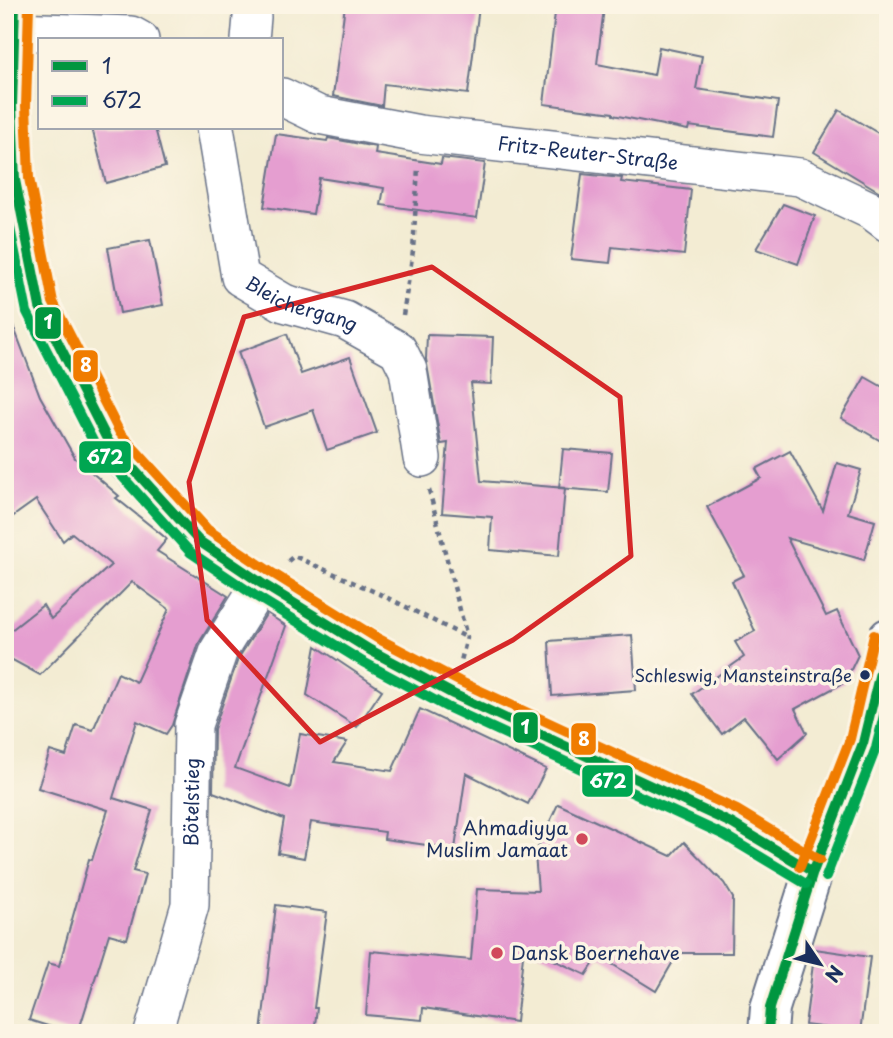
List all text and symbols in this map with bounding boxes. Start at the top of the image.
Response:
legend [38,38,284,130]
text: 1 [102,49,111,81]
text: 672 [102,83,142,115]
street label: Fritz-Reuter-Straße [496,128,680,176]
street label: Bleichergang [241,268,364,338]
line badge: 1 [34,306,62,340]
text: 1 [43,307,53,335]
line badge: 8 [72,349,99,383]
text: 8 [80,350,92,378]
line badge: 672 [78,440,132,474]
text: 672 [87,442,123,470]
place label: Schleswig, Mansteinstraße [634,662,852,688]
marker: Schleswig, Mansteinstraße [858,668,872,682]
line badge: 1 [512,711,539,744]
text: 1 [520,712,530,740]
line badge: 8 [570,722,597,756]
text: 8 [578,724,590,752]
street label: Bötelstieg [176,758,205,847]
line badge: 672 [581,764,634,798]
text: 672 [590,766,626,794]
place label: Ahmadiyya Muslim Jamaat [426,813,568,863]
marker: Ahmadiyya Muslim Jamaat [574,831,590,847]
north arrow [784,930,854,1000]
place label: Dansk Boernehave [511,938,680,966]
marker: Dansk Boernehave [489,945,505,961]
text: N [819,960,851,989]

